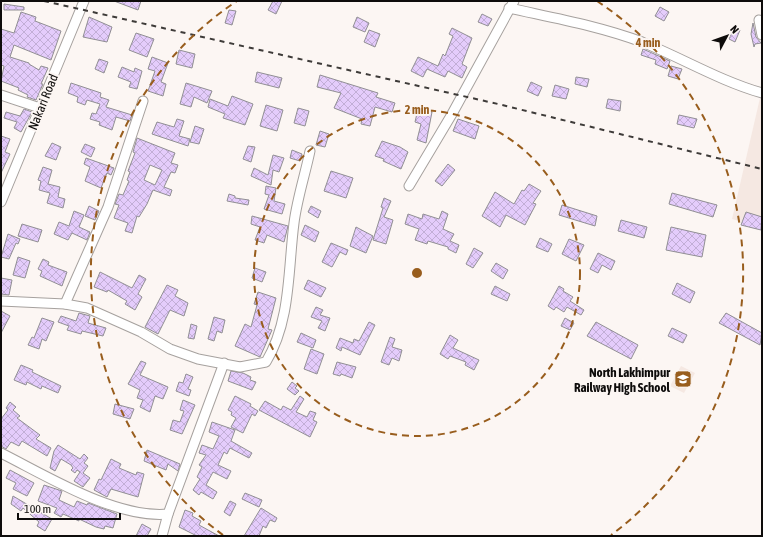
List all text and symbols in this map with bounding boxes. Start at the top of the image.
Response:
north arrow [707,16,747,56]
text: N [728,23,741,36]
text: 4 min [635,36,660,50]
street label: Nakari Road [25,72,61,132]
text: 2 min [405,103,429,117]
centre of rings [410,266,424,280]
place label: North Lakhimpur Railway High School [574,365,671,395]
school or university icon: North Lakhimpur Railway High School [673,369,693,389]
scale bar [18,495,120,521]
text: 100 m [24,502,51,516]

